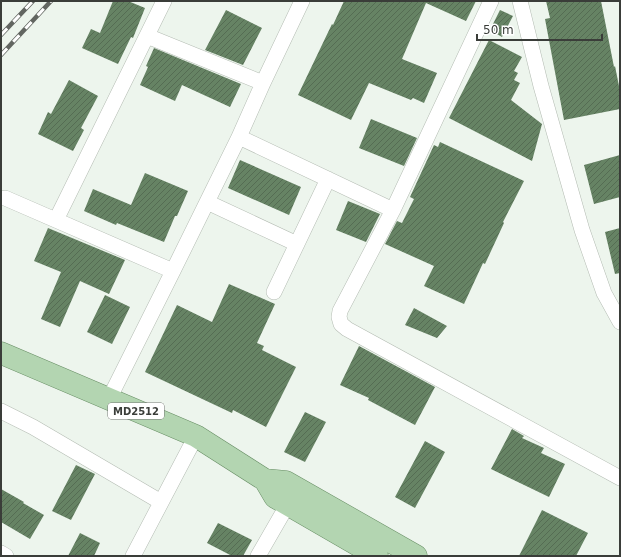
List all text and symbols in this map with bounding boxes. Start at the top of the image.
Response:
scale bar [477,16,602,42]
text: 50 m [483,23,514,37]
road number: MD2512 [108,403,164,419]

